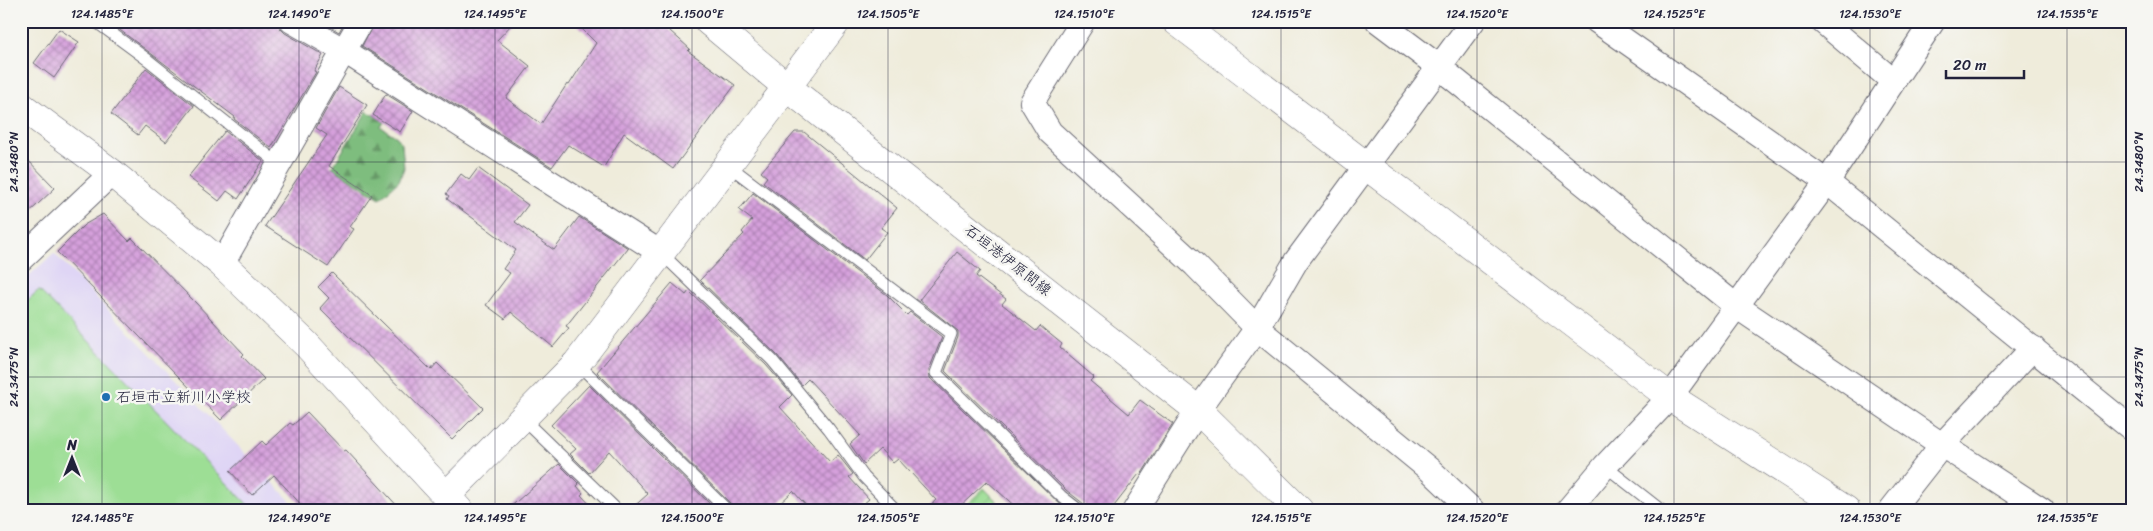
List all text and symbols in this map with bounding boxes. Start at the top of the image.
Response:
text: 124.1485°E [71,3,134,25]
text: 124.1490°E [268,3,332,25]
text: 124.1495°E [464,3,528,25]
text: 124.1500°E [661,3,725,25]
text: 124.1505°E [857,3,921,25]
text: 124.1510°E [1054,3,1115,25]
text: 124.1515°E [1251,3,1312,25]
text: 124.1520°E [1446,3,1509,25]
text: 124.1525°E [1643,3,1706,25]
text: 124.1530°E [1839,3,1902,25]
text: 124.1535°E [2036,3,2099,25]
scale bar [1946,48,2023,80]
text: 20 m [1953,52,1987,78]
text: 24.3480°N [3,131,25,192]
text: 24.3480°N [2128,131,2150,192]
street label: 石垣港伊原間線 [959,217,1057,303]
text: 24.3475°N [3,346,25,407]
text: 24.3475°N [2128,346,2150,407]
place label: 石垣市立新川小学校 [116,384,251,410]
marker: 石垣市立新川小学校 [100,391,112,403]
text: N [66,433,77,458]
north arrow [48,434,98,484]
text: 124.1485°E [71,507,134,529]
text: 124.1490°E [268,507,332,529]
text: 124.1495°E [464,507,528,529]
text: 124.1500°E [661,507,725,529]
text: 124.1505°E [857,507,921,529]
text: 124.1510°E [1054,507,1115,529]
text: 124.1515°E [1251,507,1312,529]
text: 124.1520°E [1446,507,1509,529]
text: 124.1525°E [1643,507,1706,529]
text: 124.1530°E [1839,507,1902,529]
text: 124.1535°E [2036,507,2099,529]

